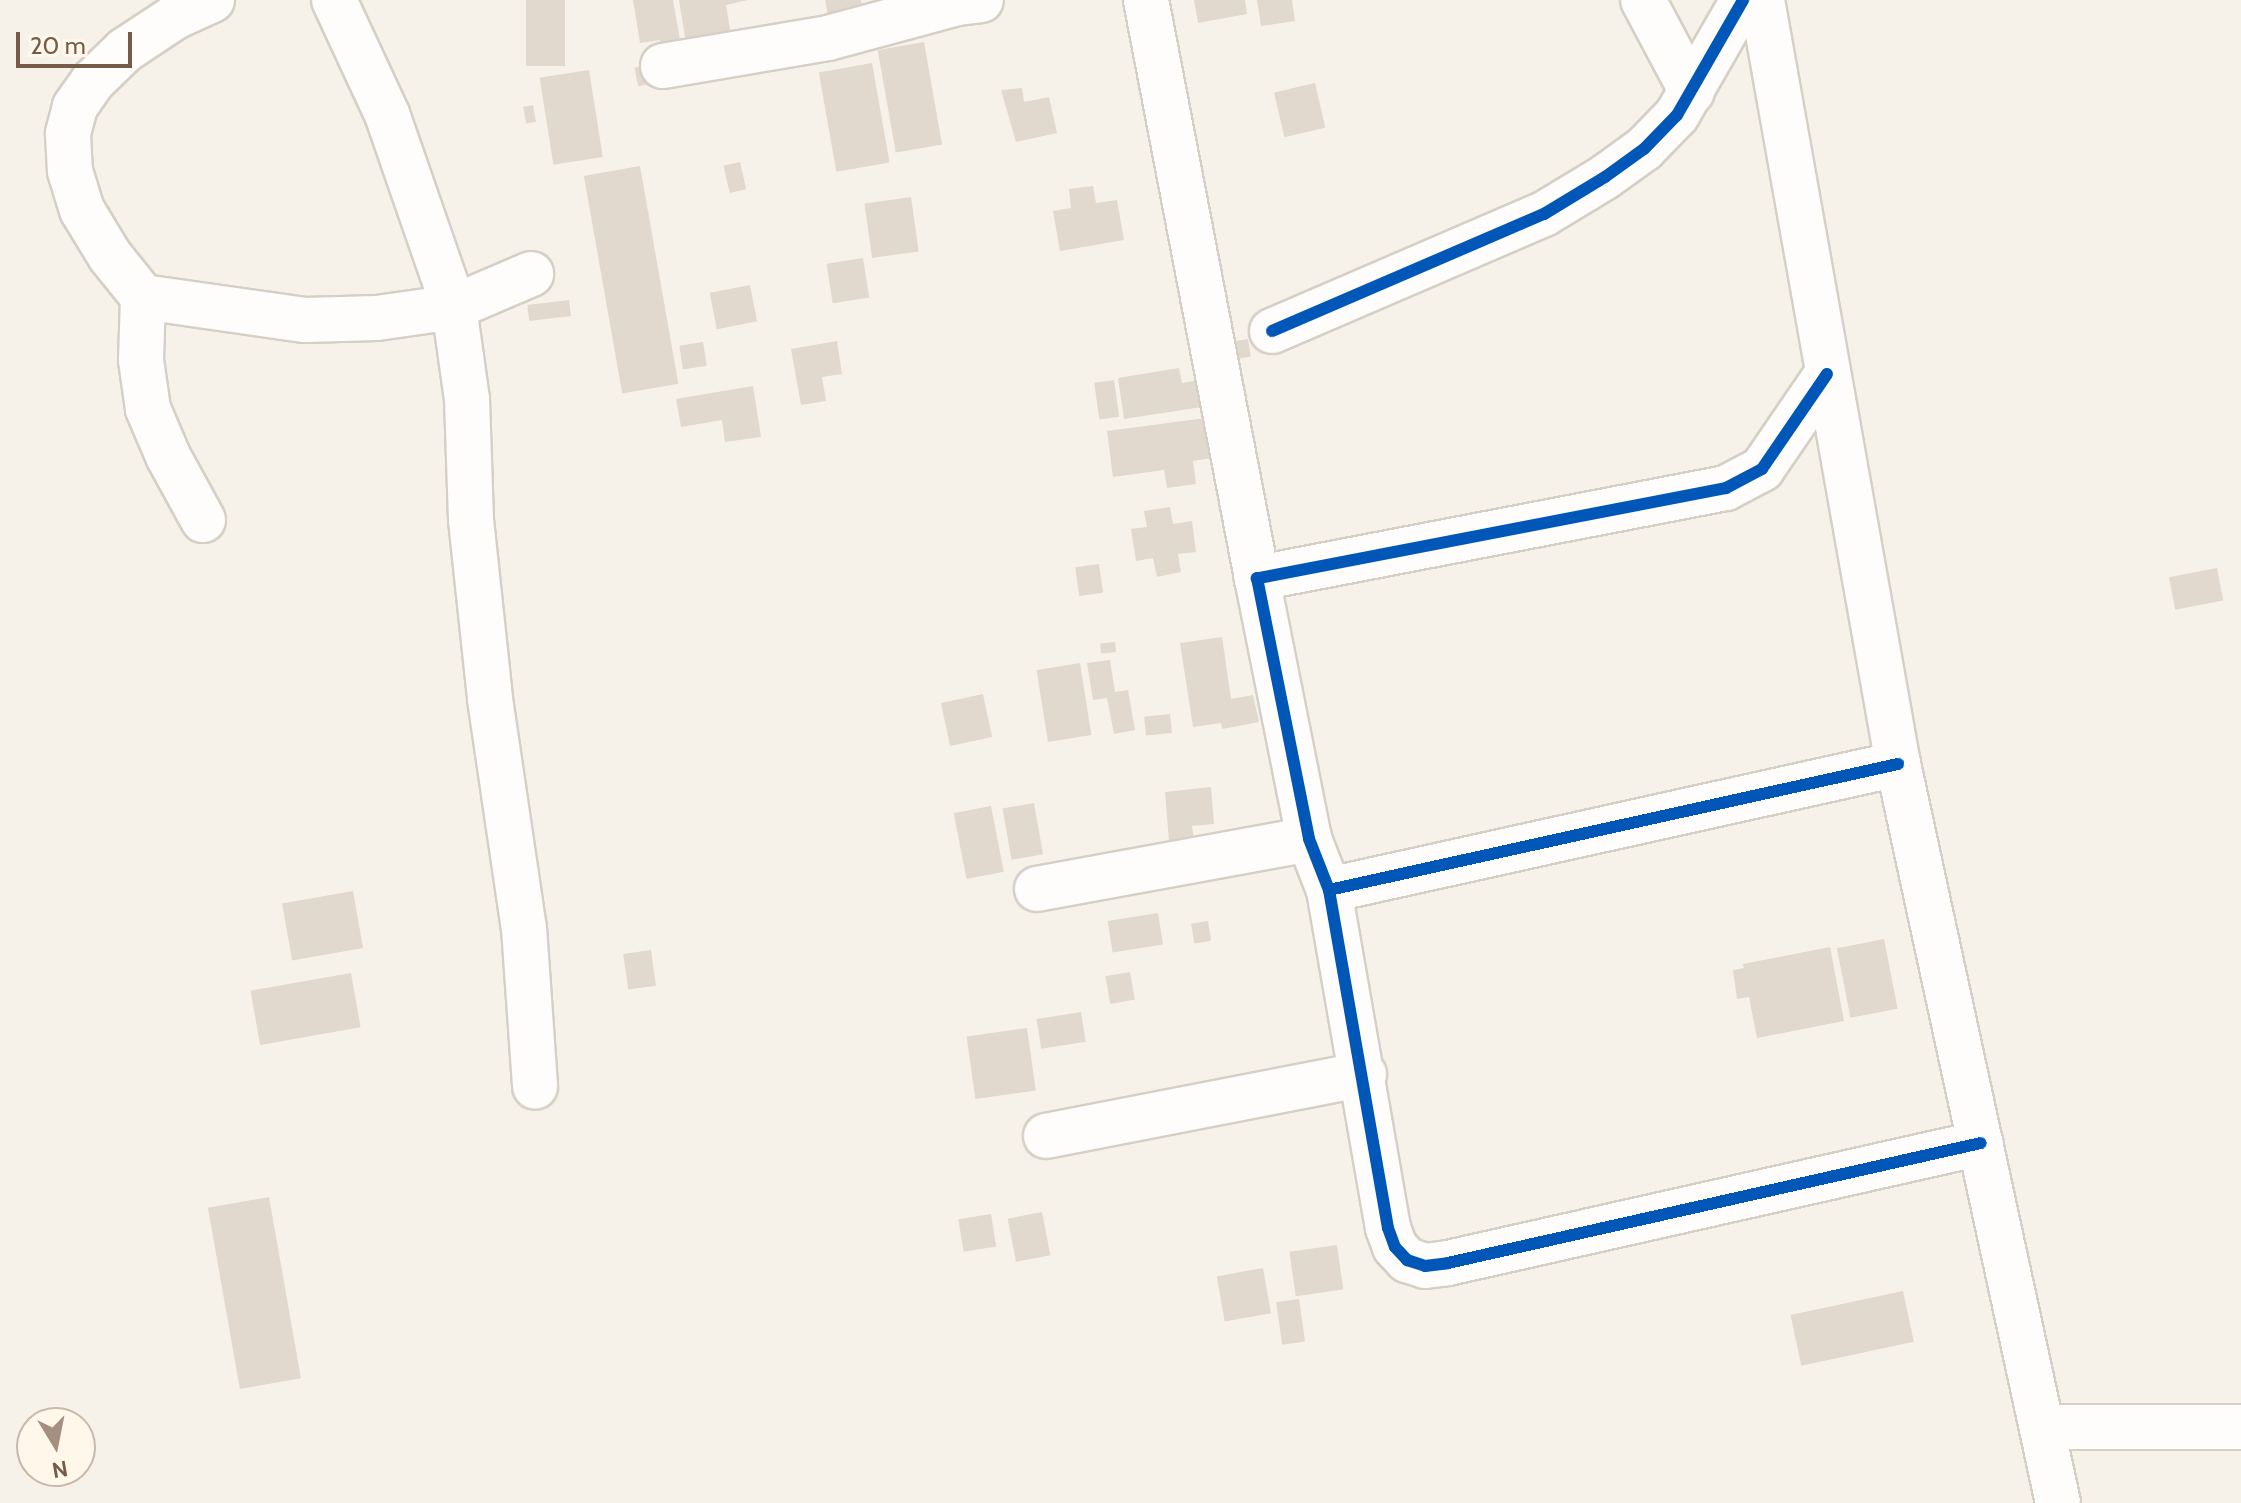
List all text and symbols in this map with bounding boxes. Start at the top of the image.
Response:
scale bar [20,16,136,66]
text: 20 m [30,31,86,60]
north arrow [16,1407,96,1487]
text: N [50,1455,70,1484]

